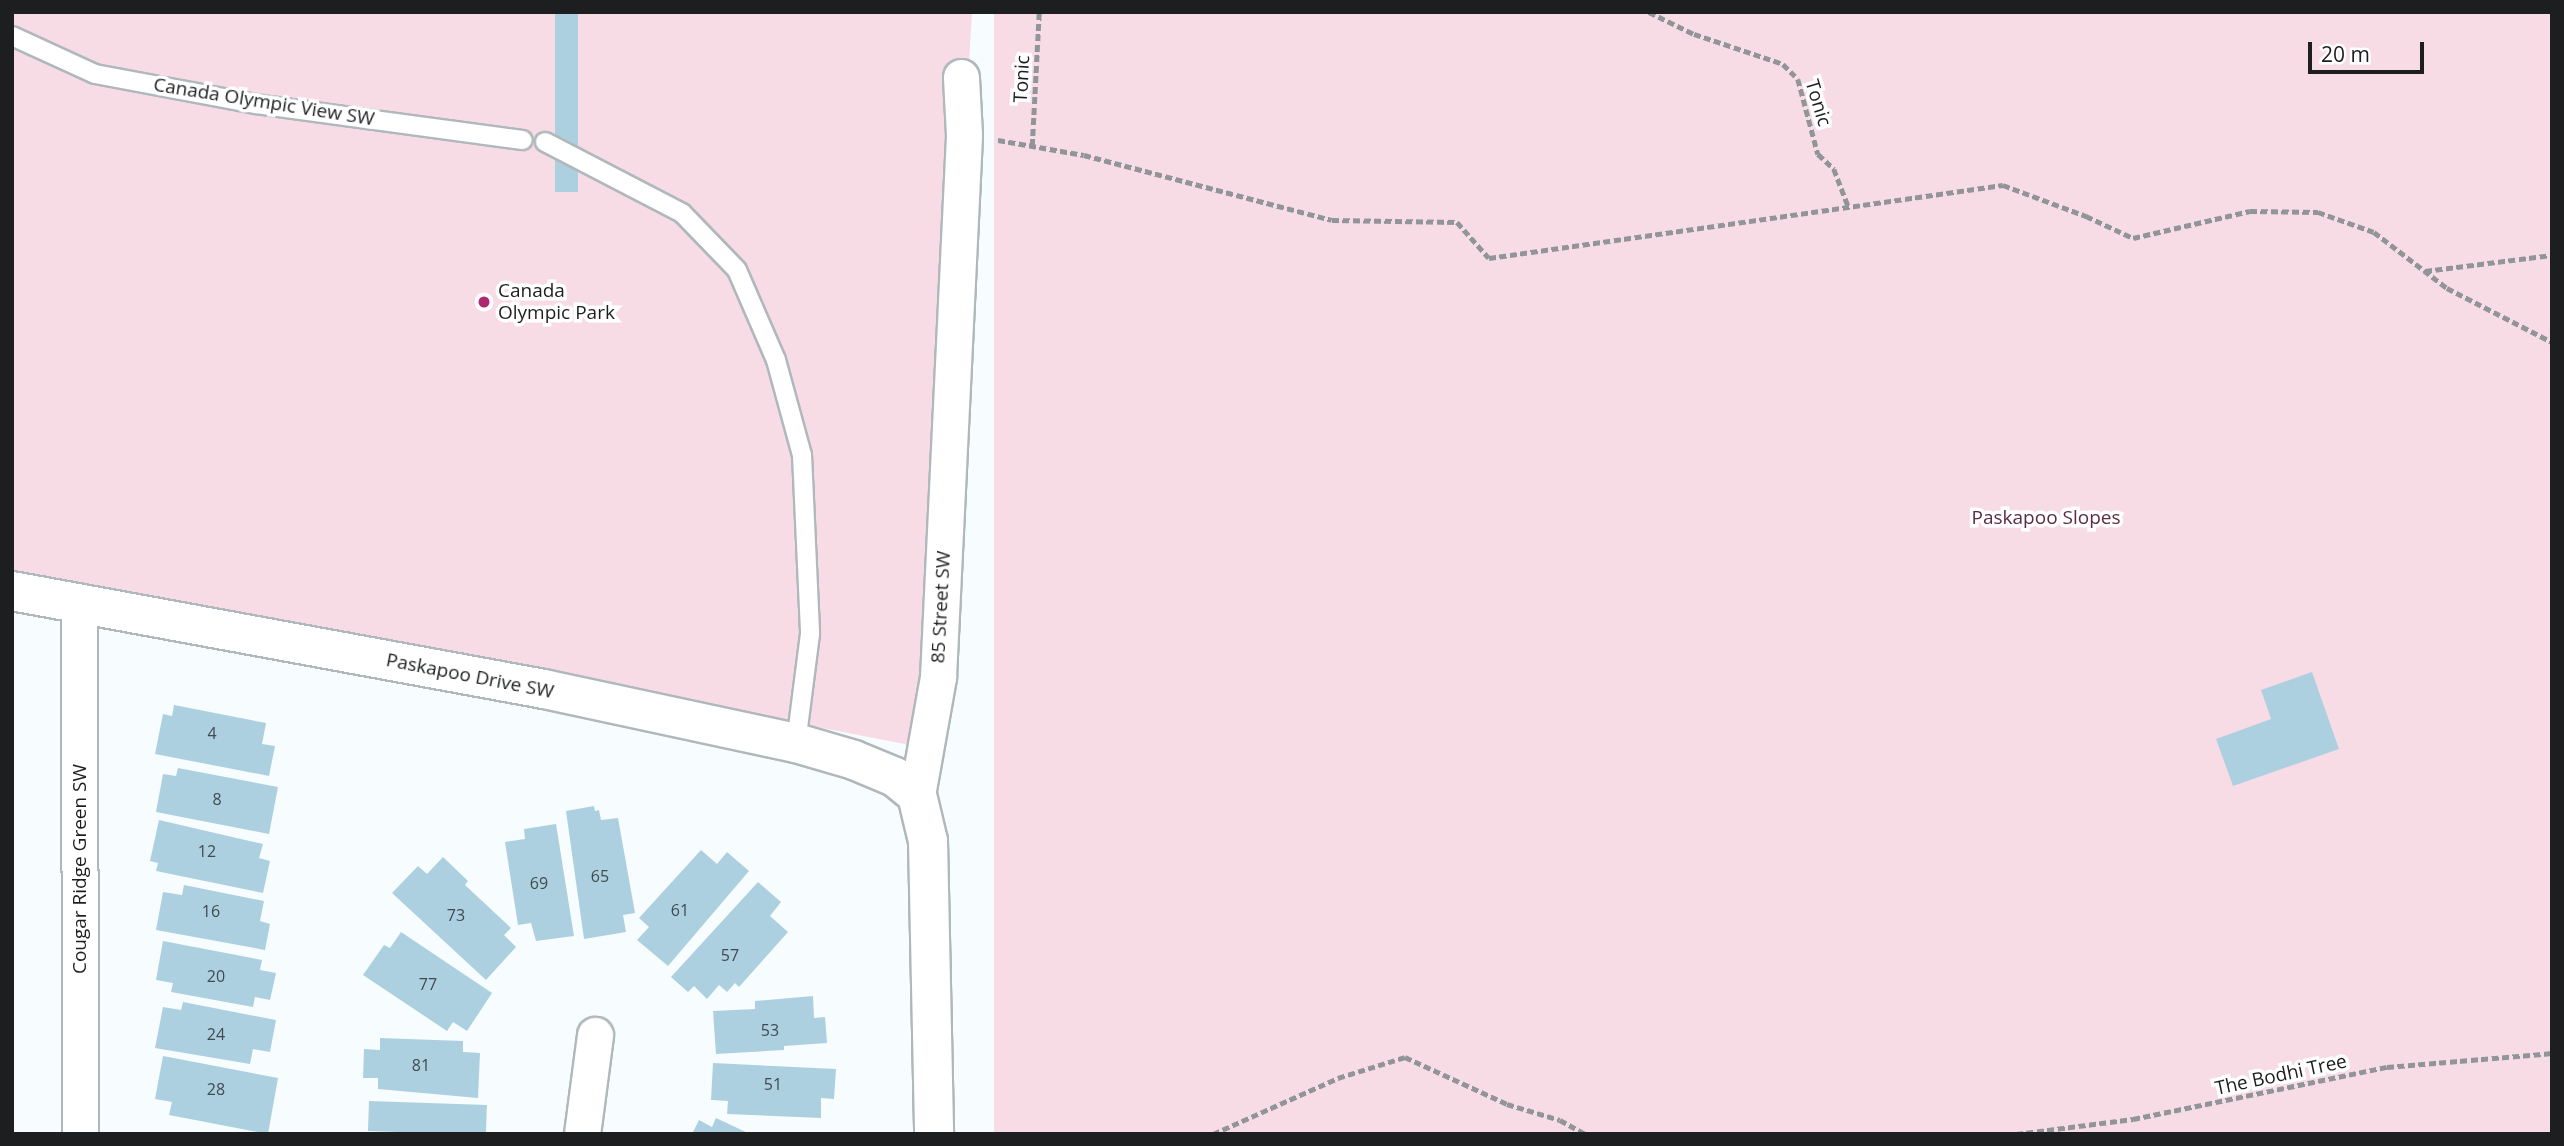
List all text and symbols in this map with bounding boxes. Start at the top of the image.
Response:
scale bar [2312,28,2428,72]
text: 20 m [2321,40,2370,68]
street label: Tonic [1009,55,1035,103]
street label: Canada Olympic View SW [152,73,376,131]
street label: Tonic [1800,77,1836,129]
place label: Canada Olympic Park [498,280,615,324]
marker: Canada Olympic Park [476,294,492,310]
park label: Paskapoo Slopes [1972,507,2120,529]
street label: 85 Street SW [927,550,955,664]
street label: Paskapoo Drive SW [384,649,556,703]
house number: 4 [207,723,217,743]
street label: Cougar Ridge Green SW [69,764,91,974]
house number: 8 [212,789,222,809]
house number: 12 [198,841,216,861]
house number: 65 [591,866,609,886]
house number: 69 [530,873,548,893]
house number: 61 [671,900,689,920]
house number: 16 [202,901,220,921]
house number: 73 [447,905,465,925]
house number: 57 [721,945,739,965]
house number: 20 [207,966,225,986]
house number: 77 [419,974,437,994]
house number: 53 [761,1020,779,1040]
house number: 24 [207,1024,225,1044]
street label: The Bodhi Tree [2213,1050,2349,1100]
house number: 81 [412,1055,430,1075]
house number: 51 [764,1074,782,1094]
house number: 28 [207,1079,225,1099]

